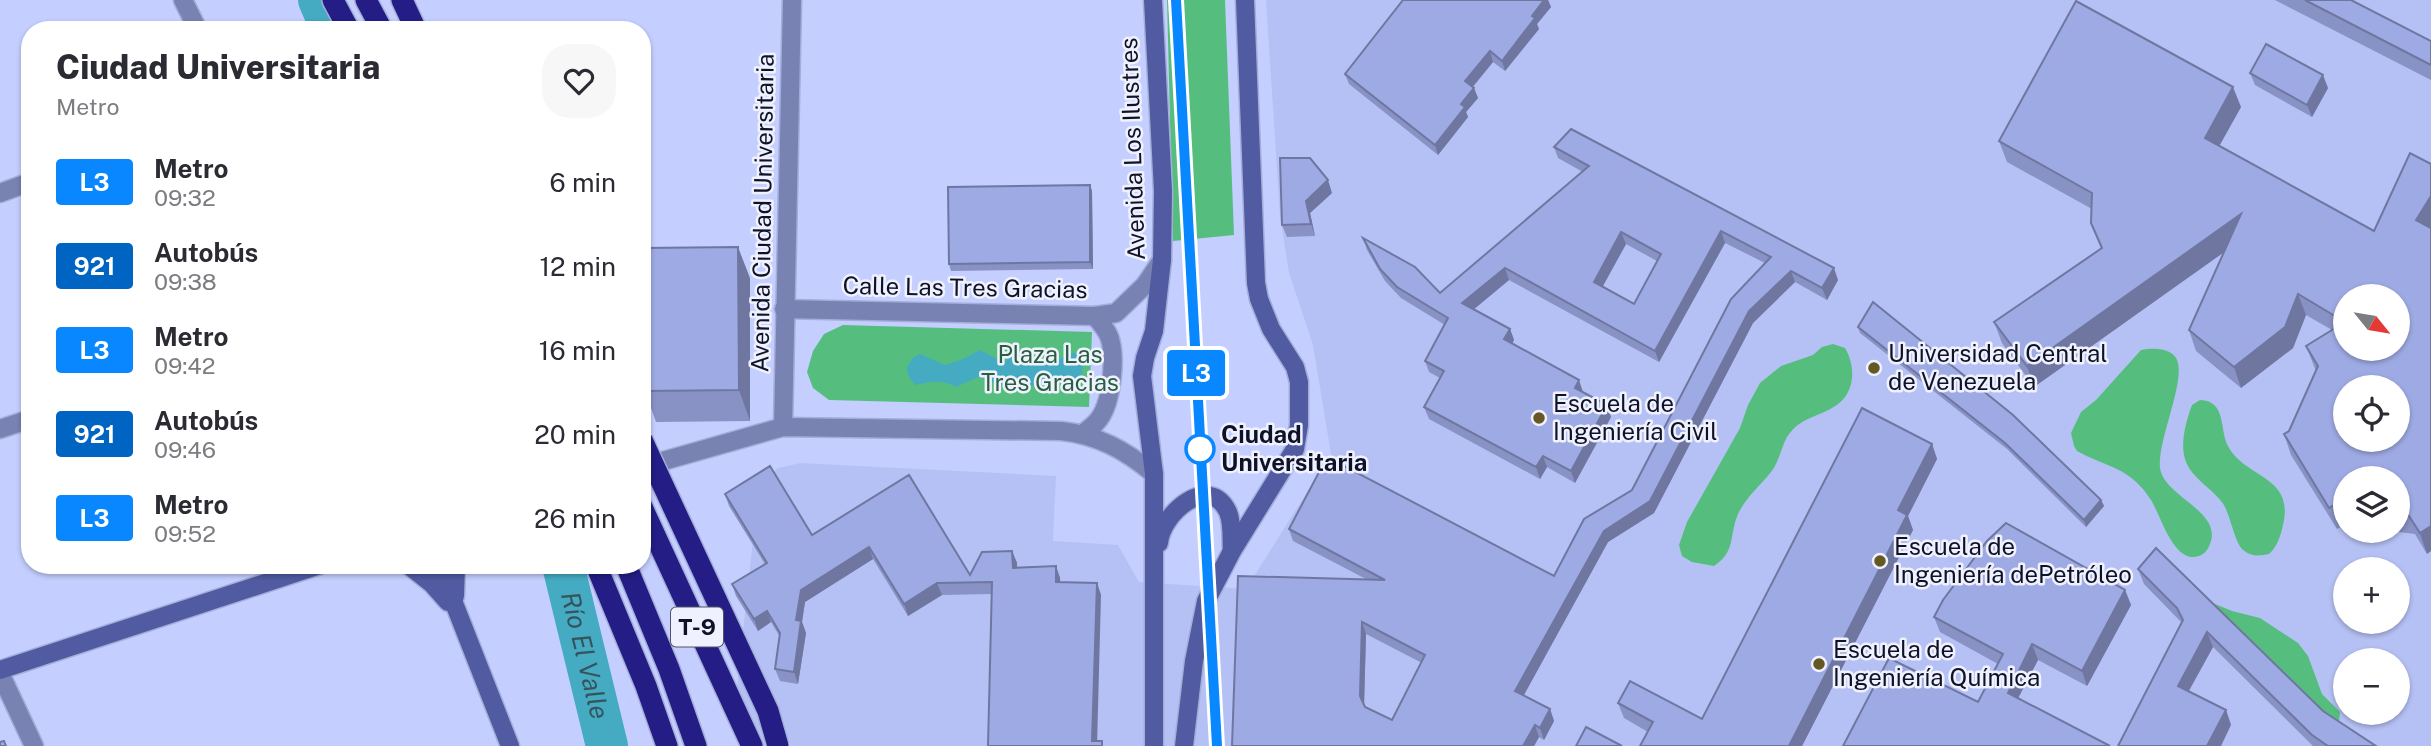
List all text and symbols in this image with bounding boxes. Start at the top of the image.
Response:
street label: Avenida Los Ilustres [1114,37,1150,261]
button: heart [542,44,616,118]
text: Ciudad Universitaria [56,48,380,86]
street label: Avenida Ciudad Universitaria [745,53,779,373]
text: Metro [56,93,119,120]
text: Metro [154,153,229,184]
text: 6 min [549,167,616,198]
text: L3 [80,168,109,196]
text: 09:32 [154,184,216,211]
text: Autobús [154,237,258,268]
text: 12 min [540,251,616,282]
text: 921 [74,252,115,280]
text: 09:38 [154,268,217,295]
street label: Calle Las Tres Gracias [842,271,1088,303]
north arrow [2333,284,2410,360]
map controls [2333,284,2410,725]
text: Metro [154,321,229,352]
text: 16 min [539,335,616,366]
text: L3 [80,336,109,364]
place label: Universidad Central de Venezuela [1888,339,2107,395]
park label: Plaza Las Tres Gracias [981,340,1119,396]
line badge: L3 [1164,350,1228,396]
text: 09:42 [154,352,216,379]
text: L3 [1181,359,1211,387]
marker: Universidad Central de Venezuela [1866,360,1882,376]
button: locate [2333,375,2410,452]
place label: Escuela de Ingeniería Civil [1553,389,1717,445]
text: Autobús [154,405,258,436]
marker: Escuela de Ingeniería Civil [1531,410,1547,426]
text: 20 min [534,419,616,450]
text: 921 [74,420,115,448]
place label: Ciudad Universitaria [1221,420,1367,476]
marker: Ciudad Universitaria [1185,434,1215,464]
text: 09:46 [154,436,216,463]
button: layers [2333,466,2410,543]
text: Metro [154,489,229,520]
text: 26 min [534,503,616,534]
text: L3 [80,504,109,532]
text: 09:52 [154,520,216,547]
place label: Escuela de Ingeniería dePetróleo [1894,532,2132,588]
marker: Escuela de Ingeniería dePetróleo [1872,553,1888,569]
button: + [2333,557,2410,634]
water label: Río El Valle [555,588,616,722]
road number: T-9 [671,608,723,646]
place label: Escuela de Ingeniería Química [1833,635,2040,691]
button: − [2333,648,2410,725]
marker: Escuela de Ingeniería Química [1811,656,1827,672]

